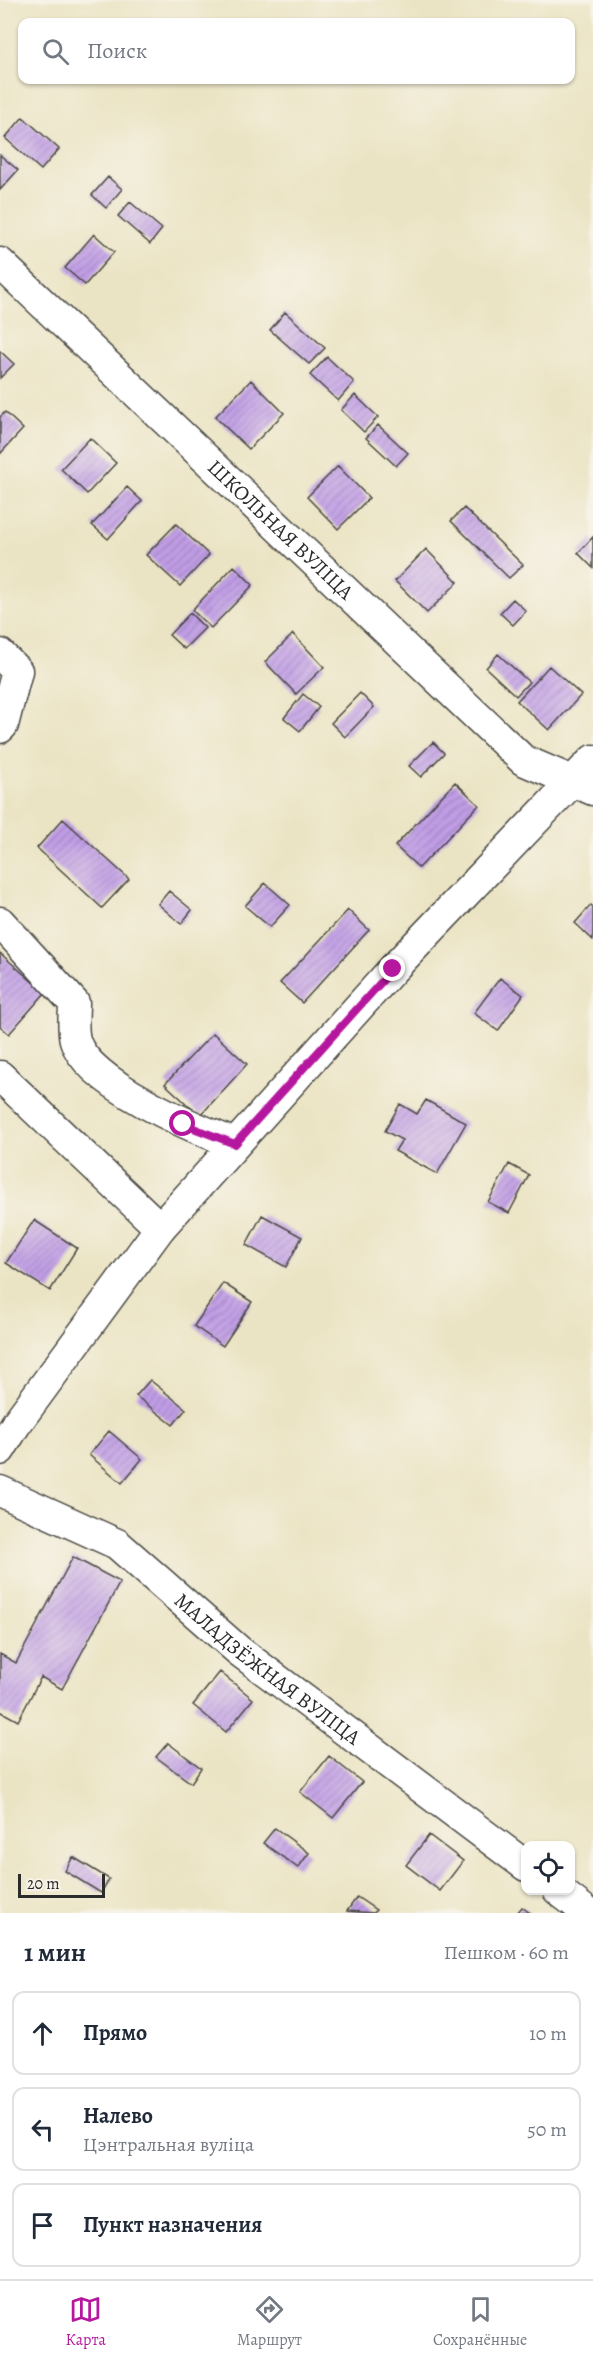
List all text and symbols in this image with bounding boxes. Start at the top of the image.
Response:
search box [18,18,575,84]
icon: search [39,35,72,68]
text: Поиск [87,36,147,66]
street label: ШКОЛЬНАЯ ВУЛІЦА [201,453,360,606]
route end [379,955,405,981]
route start [169,1110,195,1136]
street label: МАЛАДЗЁЖНАЯ ВУЛІЦА [168,1587,367,1752]
map controls [521,1841,575,1895]
button: locate [521,1841,575,1895]
scale bar [18,1871,105,1898]
text: 20 m [27,1873,60,1895]
text: 1 мин [24,1935,86,1970]
text: Пешком · 60 m [444,1939,569,1966]
icon: ahead [26,2017,59,2050]
text: Прямо [83,2018,147,2048]
text: 10 m [529,2020,567,2047]
text: Налево [83,2101,153,2131]
icon: left [26,2113,59,2146]
text: 50 m [527,2116,567,2143]
text: Цэнтральная вуліца [83,2131,254,2158]
icon: arrive [26,2209,59,2242]
text: Пункт назначения [83,2210,262,2240]
tab: Карта [66,2293,106,2351]
tab: Маршрут [237,2293,302,2351]
tab: Сохранённые [433,2293,527,2351]

